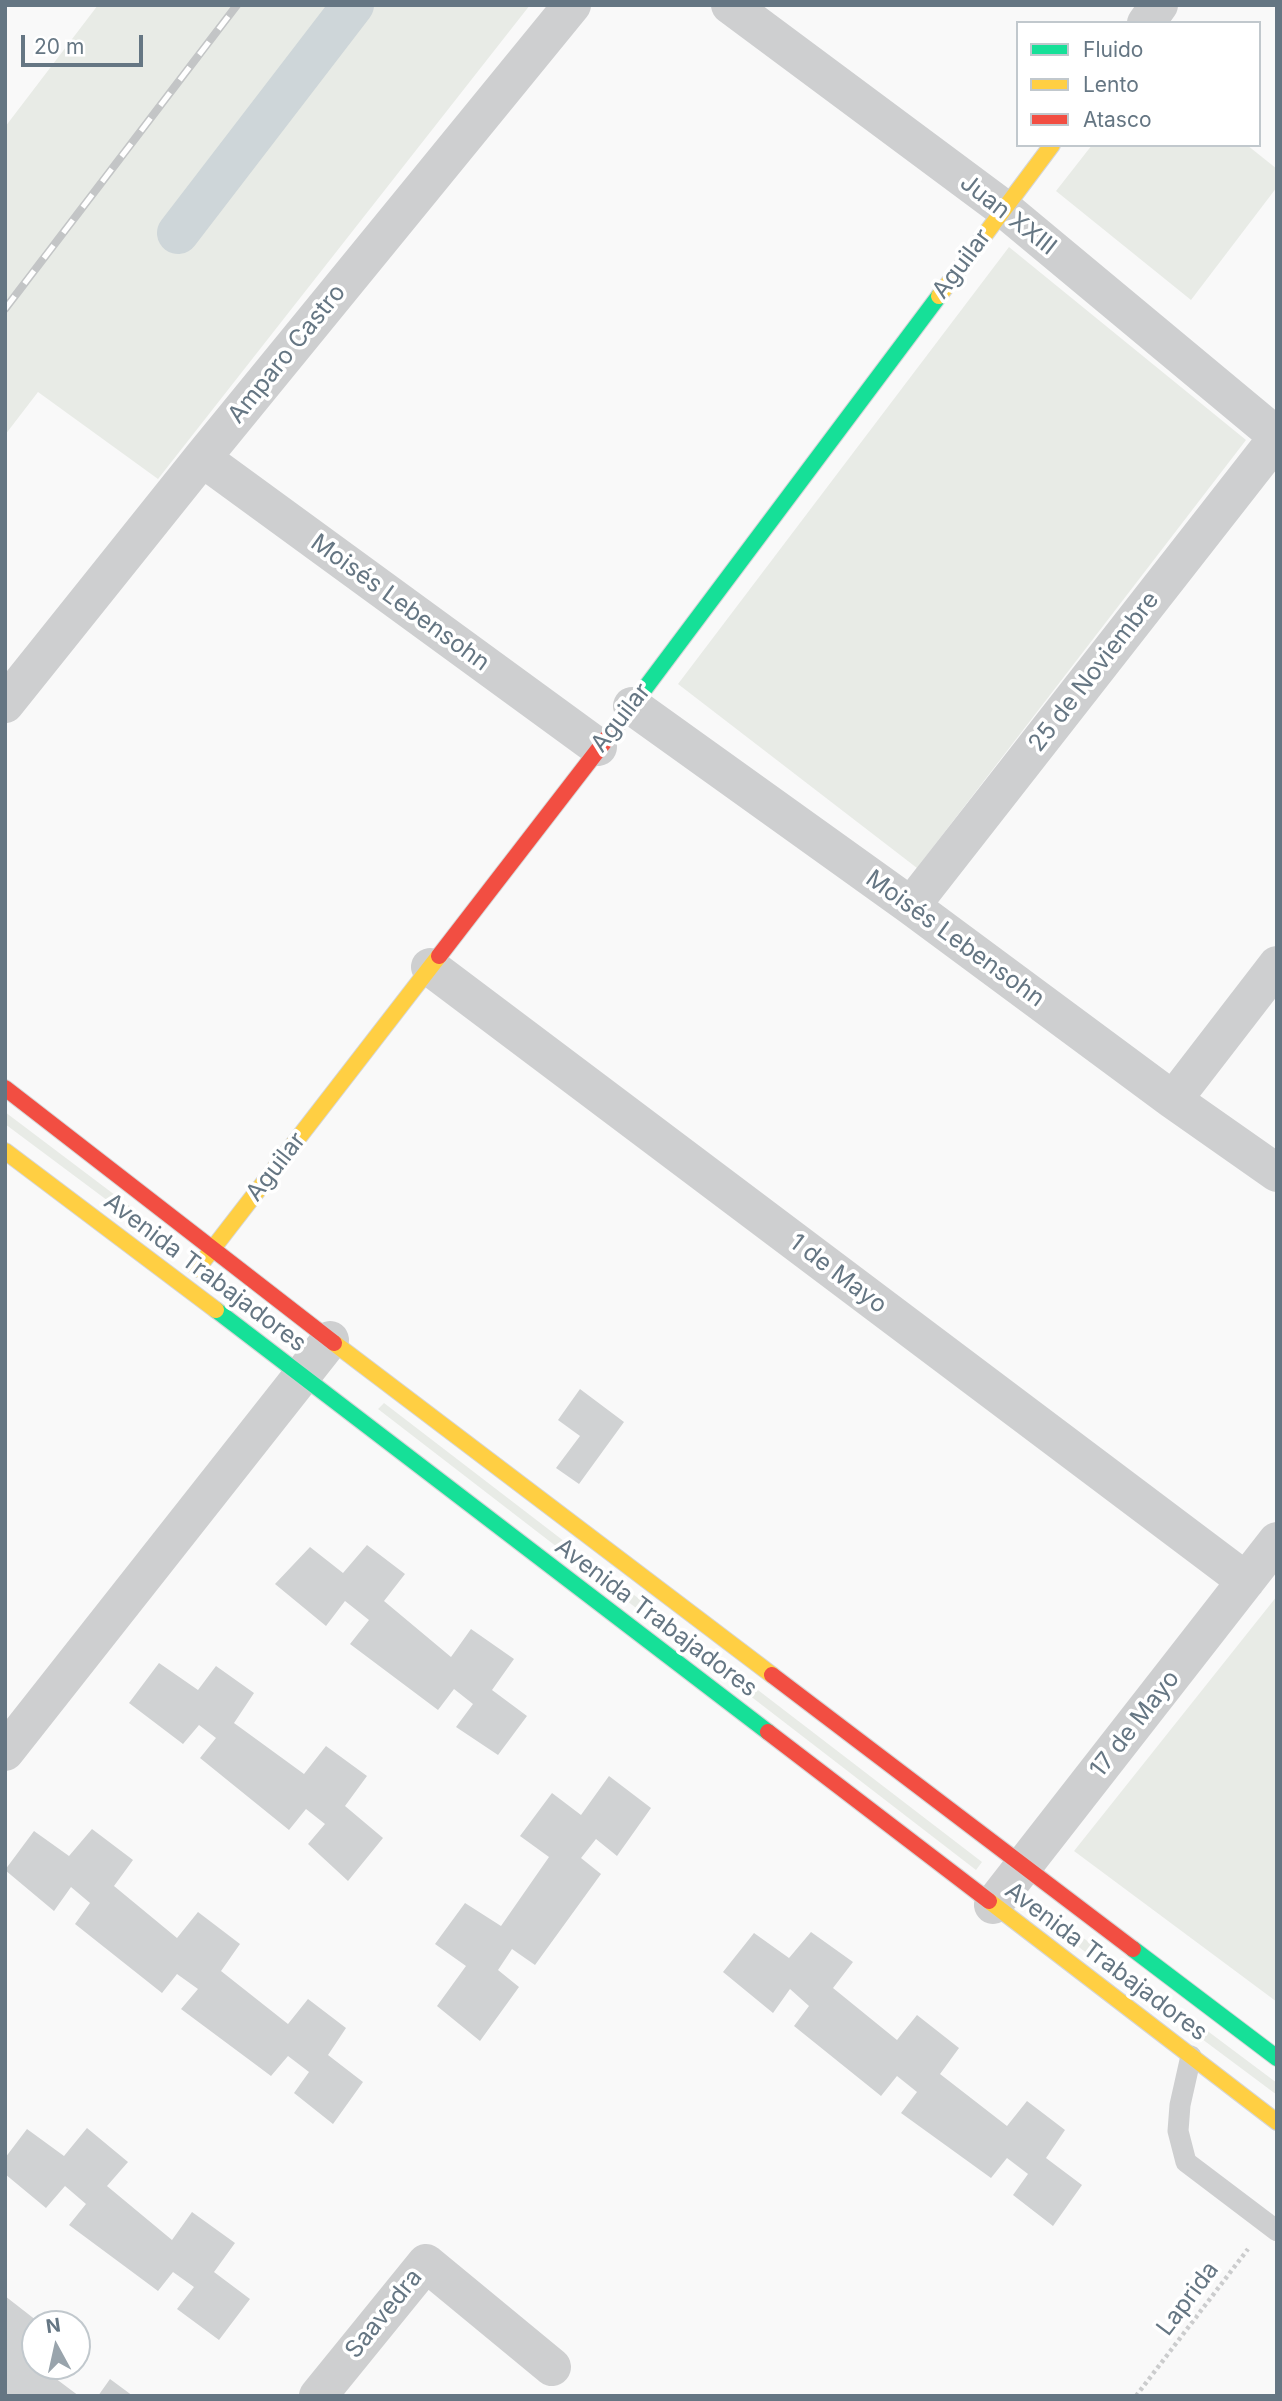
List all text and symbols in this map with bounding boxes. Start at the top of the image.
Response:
scale bar [24,21,147,65]
legend [1016,21,1261,147]
text: 20 m [34,34,84,59]
text: Fluido [1083,37,1143,62]
text: Lento [1083,72,1139,97]
text: Atasco [1083,107,1152,132]
street label: Juan XXIII [954,168,1062,262]
street label: Aguilar [927,224,997,304]
street label: Amparo Castro [222,279,352,429]
street label: Moisés Lebensohn [305,529,495,677]
street label: 25 de Noviembre [1023,586,1165,758]
street label: Aguilar [585,678,657,758]
street label: Moisés Lebensohn [860,865,1050,1013]
street label: Aguilar [240,1127,312,1207]
street label: Avenida Trabajadores [98,1188,312,1358]
street label: 1 de Mayo [784,1228,892,1320]
street label: Avenida Trabajadores [549,1533,763,1703]
street label: 17 de Mayo [1084,1665,1186,1783]
street label: Avenida Trabajadores [999,1877,1213,2047]
street label: Laprida [1151,2256,1225,2342]
street label: Saavedra [339,2264,429,2364]
north arrow [21,2310,91,2380]
text: N [45,2313,62,2338]

